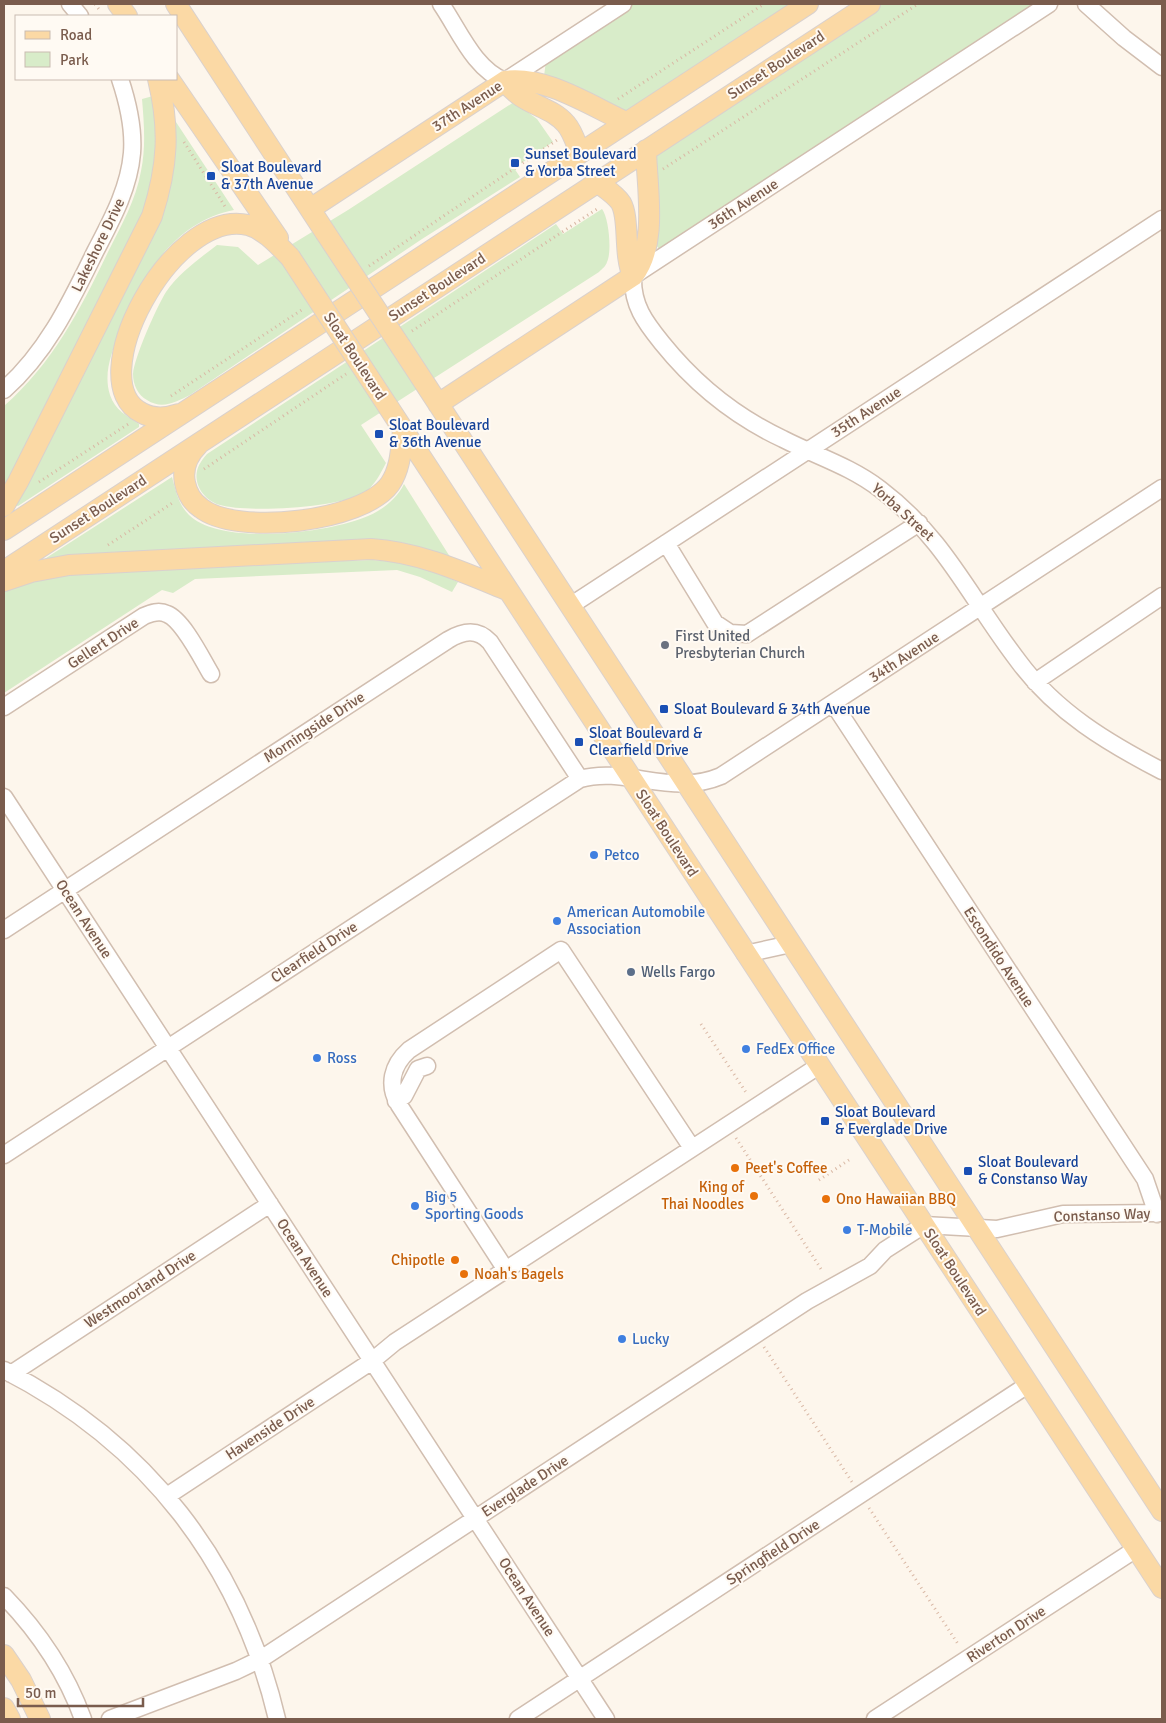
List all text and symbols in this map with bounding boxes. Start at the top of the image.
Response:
legend [15,15,178,80]
text: Road [60,26,92,44]
street label: Sunset Boulevard [724,27,828,103]
text: Park [60,51,89,69]
street label: 37th Avenue [429,77,505,135]
place label: Sunset Boulevard & Yorba Street [525,145,637,180]
marker: Sunset Boulevard & Yorba Street [509,157,521,169]
place label: Sloat Boulevard & 37th Avenue [221,158,322,193]
marker: Sloat Boulevard & 37th Avenue [205,170,217,182]
street label: 36th Avenue [705,175,781,233]
street label: Lakeshore Drive [68,195,128,295]
street label: Sunset Boulevard [385,249,489,325]
street label: Sloat Boulevard [320,309,390,403]
street label: 35th Avenue [828,383,904,441]
place label: Sloat Boulevard & 36th Avenue [389,416,490,451]
marker: Sloat Boulevard & 36th Avenue [373,428,385,440]
street label: Sunset Boulevard [46,471,150,547]
street label: Yorba Street [868,479,938,545]
street label: Gellert Drive [64,613,142,673]
place label: First United Presbyterian Church [675,627,805,662]
street label: 34th Avenue [866,628,942,686]
marker: First United Presbyterian Church [659,639,671,651]
street label: Morningside Drive [260,688,368,766]
place label: Sloat Boulevard & 34th Avenue [674,700,871,718]
marker: Sloat Boulevard & 34th Avenue [658,703,670,715]
place label: Sloat Boulevard & Clearfield Drive [589,724,703,759]
marker: Sloat Boulevard & Clearfield Drive [573,736,585,748]
street label: Sloat Boulevard [632,786,702,880]
place label: Petco [604,846,640,864]
marker: Petco [588,849,600,861]
street label: Ocean Avenue [52,876,116,962]
place label: American Automobile Association [567,903,705,938]
street label: Escondido Avenue [960,903,1038,1011]
marker: American Automobile Association [551,915,563,927]
street label: Clearfield Drive [267,917,361,987]
place label: Wells Fargo [641,963,715,981]
marker: Wells Fargo [625,966,637,978]
place label: FedEx Office [756,1040,835,1058]
marker: FedEx Office [740,1043,752,1055]
place label: Ross [327,1049,357,1067]
marker: Ross [311,1052,323,1064]
place label: Sloat Boulevard & Everglade Drive [835,1103,948,1138]
marker: Sloat Boulevard & Everglade Drive [819,1115,831,1127]
place label: Sloat Boulevard & Constanso Way [978,1153,1087,1188]
place label: Peet's Coffee [745,1159,827,1177]
marker: Peet's Coffee [729,1162,741,1174]
marker: Sloat Boulevard & Constanso Way [962,1165,974,1177]
place label: King of Thai Noodles [661,1178,745,1213]
place label: Big 5 Sporting Goods [425,1188,524,1223]
marker: King of Thai Noodles [748,1190,760,1202]
place label: Ono Hawaiian BBQ [836,1190,956,1208]
marker: Ono Hawaiian BBQ [820,1193,832,1205]
marker: Big 5 Sporting Goods [409,1200,421,1212]
street label: Constanso Way [1053,1204,1151,1226]
street label: Ocean Avenue [273,1215,337,1301]
place label: T-Mobile [857,1221,913,1239]
marker: T-Mobile [841,1224,853,1236]
street label: Sloat Boulevard [920,1225,990,1319]
street label: Westmoorland Drive [81,1246,199,1332]
place label: Chipotle [391,1251,445,1269]
marker: Chipotle [449,1254,461,1266]
place label: Noah's Bagels [474,1265,564,1283]
marker: Noah's Bagels [458,1268,470,1280]
place label: Lucky [632,1330,669,1348]
marker: Lucky [616,1333,628,1345]
street label: Havenside Drive [222,1392,318,1464]
street label: Everglade Drive [478,1451,572,1521]
street label: Springfield Drive [723,1515,823,1589]
street label: Ocean Avenue [495,1554,559,1640]
street label: Riverton Drive [963,1602,1049,1666]
scale bar [18,1676,142,1708]
text: 50 m [25,1684,56,1702]

